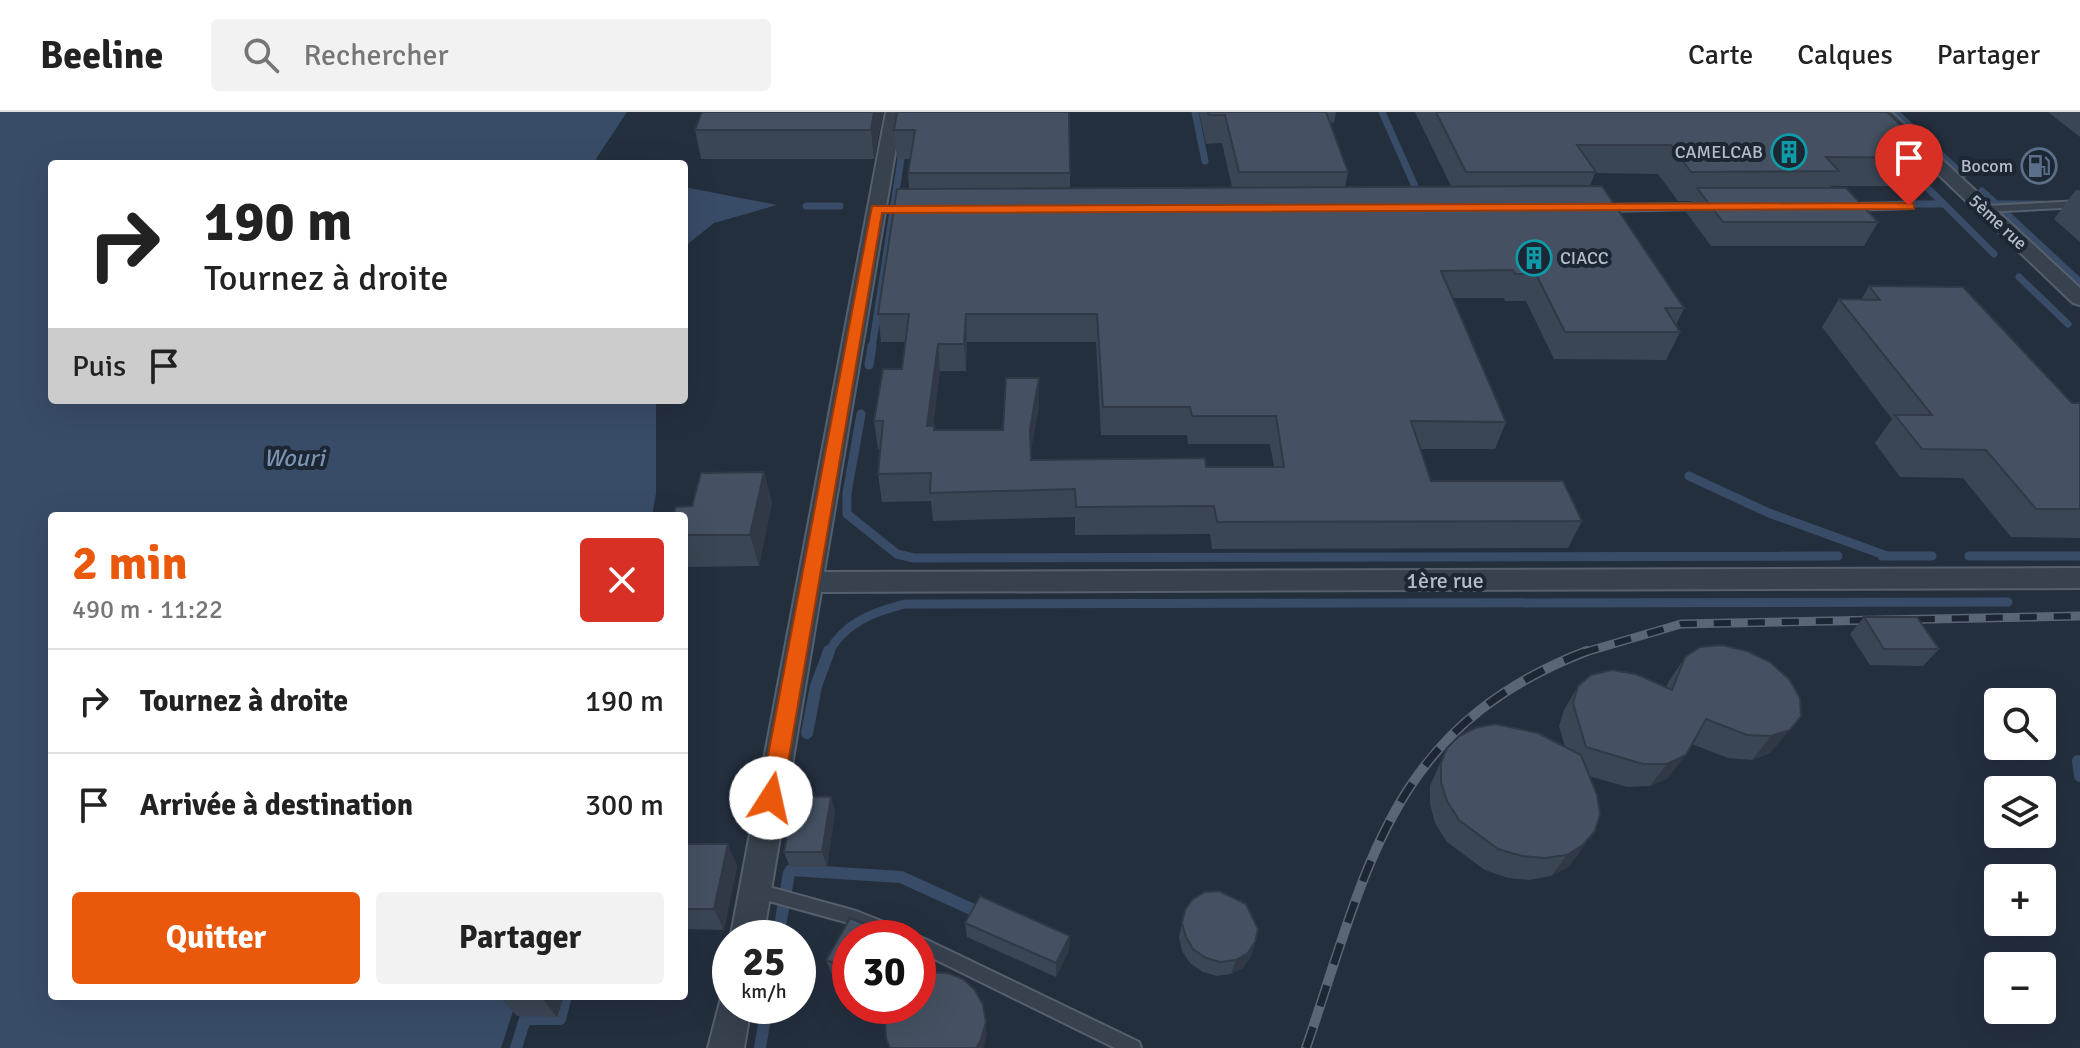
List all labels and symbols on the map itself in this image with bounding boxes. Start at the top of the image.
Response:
pin [1875,124,1943,206]
building icon: CAMELCAB [1770,133,1808,171]
place label: CAMELCAB [1675,141,1763,163]
fuel station icon: Bocom [2020,147,2058,185]
place label: Bocom [1961,155,2013,177]
street label: 5ème rue [1964,190,2032,254]
building icon: CIACC [1515,239,1553,277]
place label: CIACC [1560,247,1609,269]
water label: Wouri [264,443,327,473]
street label: 1ère rue [1406,567,1484,594]
position arrow [729,756,813,840]
speed limit sign: 30 [832,920,936,1024]

